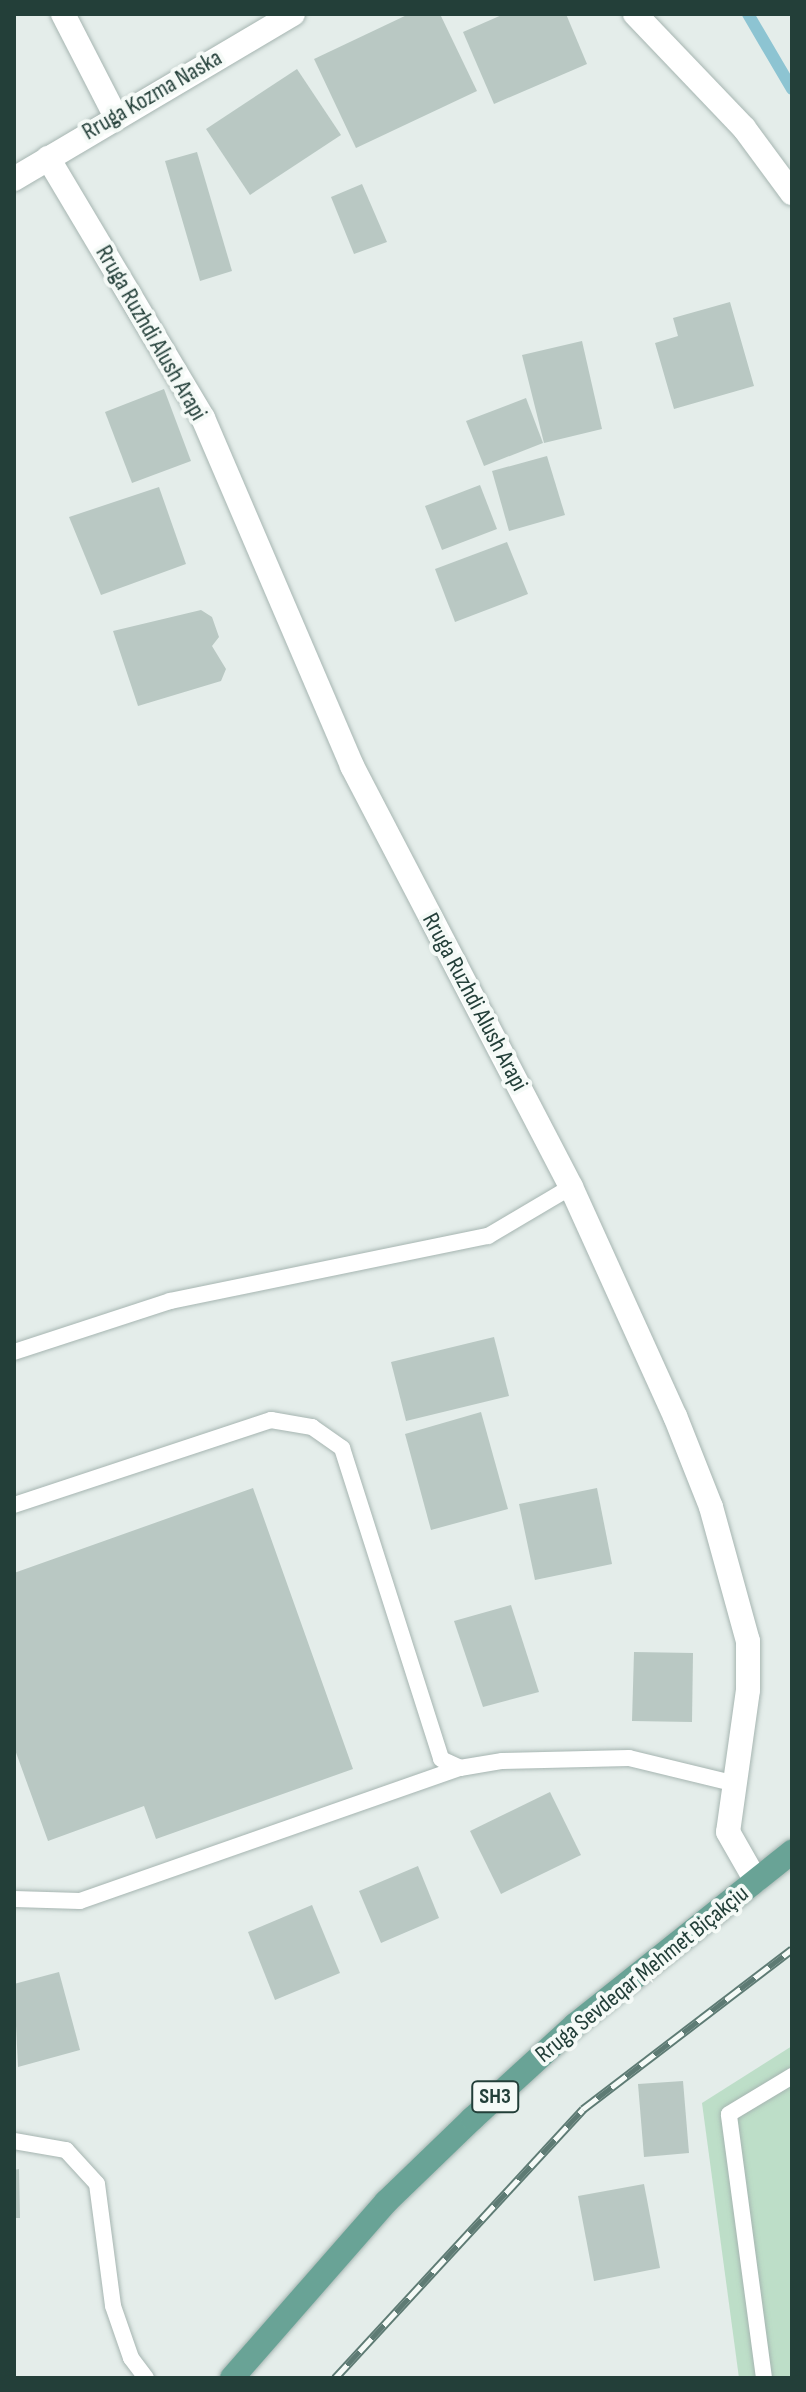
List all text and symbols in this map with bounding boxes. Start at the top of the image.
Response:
street label: Rruga Kozma Naska [77,43,227,147]
street label: Rruga Ruzhdi Alush Arapi [89,240,213,426]
street label: Rruga Ruzhdi Alush Arapi [416,908,534,1096]
street label: Rruga Sevdeqar Mehmet Biçakçiu [530,1879,754,2069]
road number: SH3 [471,2079,519,2115]

